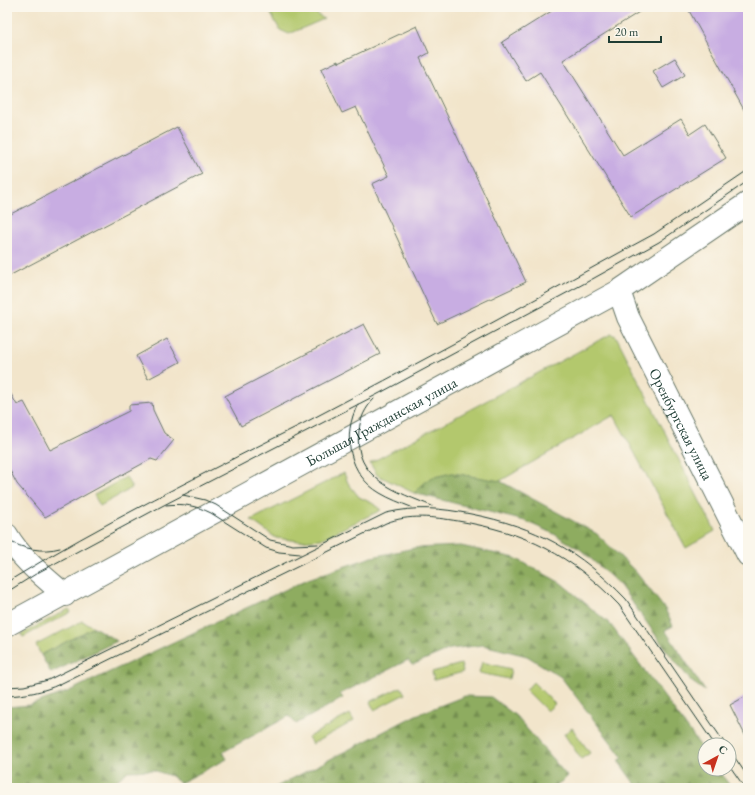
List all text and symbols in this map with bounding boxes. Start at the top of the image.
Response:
scale bar [609,18,661,44]
text: 20 m [615,24,639,40]
street label: Оренбургская улица [646,365,718,483]
street label: Большая Гражданская улица [302,372,460,470]
north arrow [697,737,737,777]
text: С [716,741,731,757]

